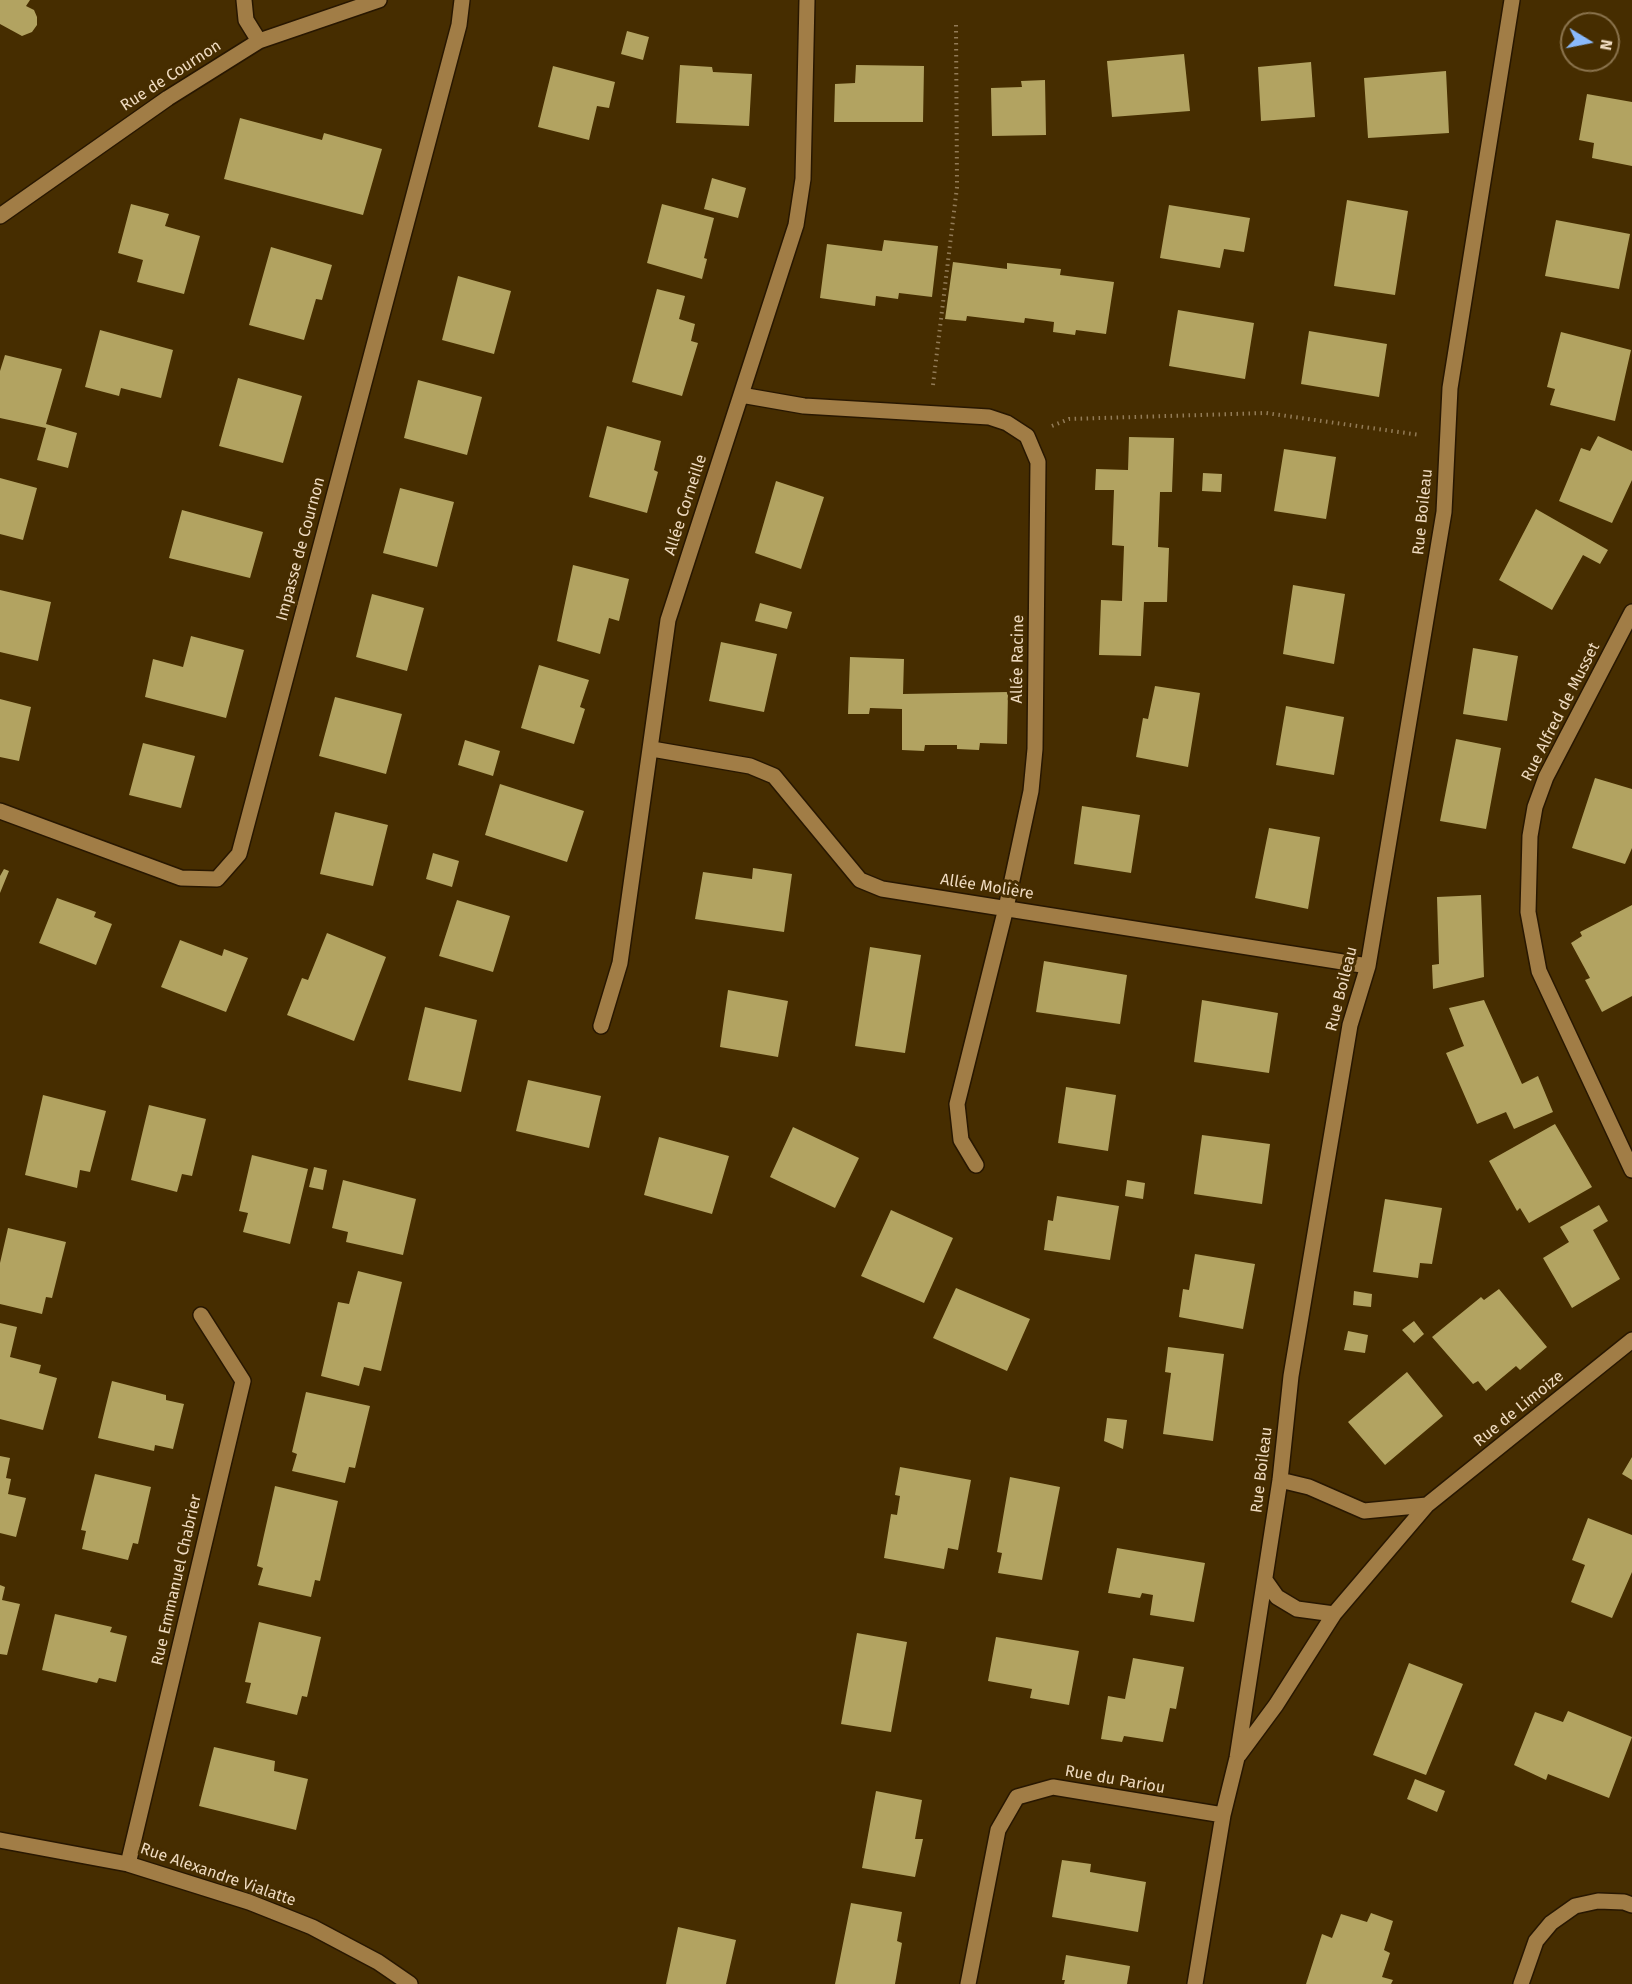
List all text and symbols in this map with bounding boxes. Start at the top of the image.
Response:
north arrow [1560,12,1620,72]
street label: Rue de Cournon [117,36,225,116]
text: N [1596,38,1617,52]
street label: Allée Corneille [661,452,711,558]
street label: Rue Boileau [1409,468,1437,556]
street label: Impasse de Cournon [273,475,329,623]
street label: Allée Racine [1008,615,1028,703]
street label: Rue Alfred de Musset [1518,639,1604,785]
street label: Allée Molière [939,870,1035,904]
street label: Rue Boileau [1322,945,1362,1033]
street label: Rue de Limoize [1470,1367,1568,1451]
street label: Rue Boileau [1247,1426,1277,1514]
street label: Rue Emmanuel Chabrier [148,1493,206,1667]
street label: Rue du Pariou [1063,1762,1167,1798]
street label: Rue Alexandre Vialatte [138,1839,298,1911]

